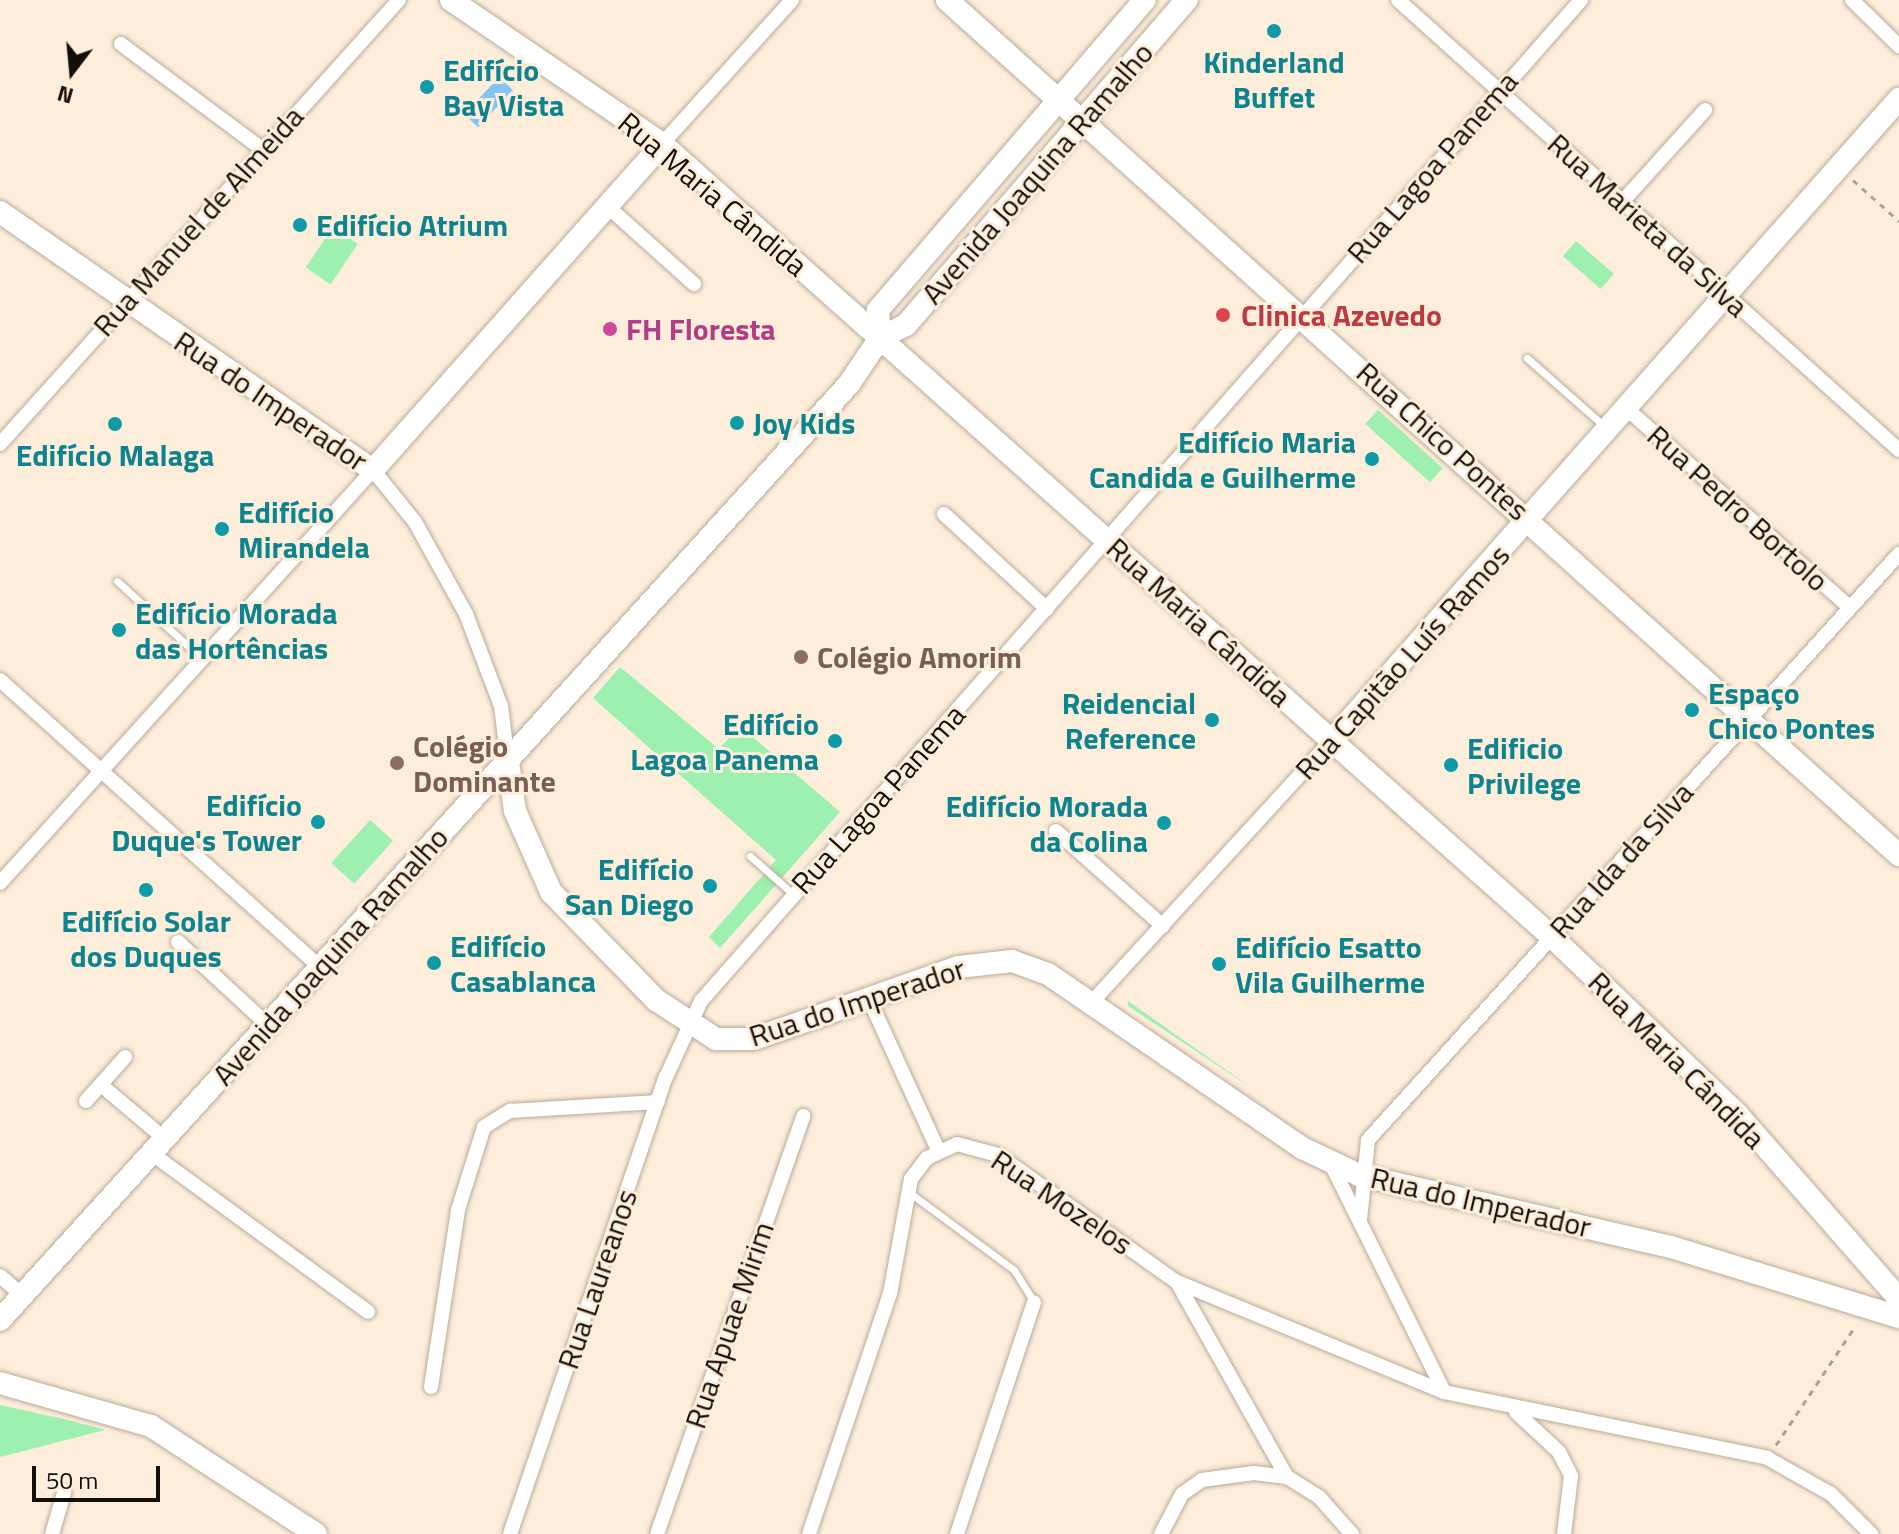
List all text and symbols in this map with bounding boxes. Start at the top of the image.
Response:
marker: Kinderland Buffet [1265,22,1283,40]
north arrow [32,32,112,112]
street label: Avenida Joaquina Ramalho [914,35,1160,311]
place label: Kinderland Buffet [1203,44,1345,114]
place label: Edifício Bay Vista [443,52,564,122]
street label: Rua Lagoa Panema [1339,64,1525,270]
text: N [53,77,77,114]
marker: Edifício Bay Vista [418,78,436,96]
street label: Rua Manuel de Almeida [85,99,311,343]
street label: Rua Maria Cândida [611,105,815,283]
street label: Rua Marieta da Silva [1541,126,1755,324]
place label: Edifício Atrium [316,207,508,243]
marker: Edifício Atrium [291,216,309,234]
place label: Clinica Azevedo [1241,297,1442,333]
marker: Clinica Azevedo [1212,304,1234,326]
place label: FH Floresta [626,311,776,347]
marker: FH Floresta [601,320,619,338]
street label: Rua do Imperador [168,323,374,479]
street label: Rua Chico Pontes [1349,354,1537,528]
place label: Joy Kids [753,405,855,441]
marker: Joy Kids [728,414,746,432]
marker: Edifício Malaga [106,415,124,433]
street label: Rua Pedro Bortolo [1640,417,1836,599]
place label: Edifício Maria Candida e Guilherme [1089,424,1356,494]
place label: Edifício Malaga [16,437,214,473]
marker: Edifício Maria Candida e Guilherme [1363,450,1381,468]
place label: Edifício Mirandela [238,494,370,564]
marker: Edifício Mirandela [213,520,231,538]
street label: Rua Maria Cândida [1099,530,1299,714]
street label: Rua Capitão Luís Ramos [1287,537,1517,787]
place label: Edifício Morada das Hortências [135,595,338,666]
marker: Edifício Morada das Hortências [110,621,128,639]
place label: Colégio Amorim [817,639,1022,675]
marker: Colégio Amorim [792,648,810,666]
place label: Espaço Chico Pontes [1708,675,1875,746]
place label: Reidencial Reference [1062,685,1196,756]
street label: Rua Lagoa Panema [784,697,972,901]
marker: Espaço Chico Pontes [1683,701,1701,719]
place label: Edifício Lagoa Panema [630,706,819,776]
marker: Reidencial Reference [1203,711,1221,729]
place label: Colégio Dominante [413,728,556,798]
place label: Edificio Privilege [1467,730,1581,800]
marker: Edifício Lagoa Panema [826,732,844,750]
marker: Colégio Dominante [388,754,406,772]
marker: Edificio Privilege [1442,756,1460,774]
street label: Rua Ida da Silva [1542,775,1700,945]
place label: Edifício Duque's Tower [111,787,302,858]
place label: Edifício Morada da Colina [945,788,1148,858]
marker: Edifício Duque's Tower [309,813,327,831]
marker: Edifício Morada da Colina [1155,814,1173,832]
street label: Avenida Joaquina Ramalho [205,820,455,1092]
place label: Edifício San Diego [565,851,694,922]
marker: Edifício San Diego [701,877,719,895]
marker: Edifício Solar dos Duques [137,881,155,899]
place label: Edifício Solar dos Duques [61,903,231,974]
place label: Edifício Casablanca [450,928,596,998]
place label: Edifício Esatto Vila Guilherme [1235,929,1425,1000]
street label: Rua do Imperador [744,950,970,1054]
marker: Edifício Casablanca [425,954,443,972]
marker: Edifício Esatto Vila Guilherme [1210,955,1228,973]
street label: Rua Maria Cândida [1581,964,1773,1156]
street label: Rua Mozelos [985,1142,1139,1262]
street label: Rua do Imperador [1367,1159,1595,1245]
street label: Rua Laureanos [549,1185,645,1373]
street label: Rua Apuae Mirim [677,1217,781,1433]
scale bar [36,1450,164,1500]
text: 50 m [46,1462,98,1498]

